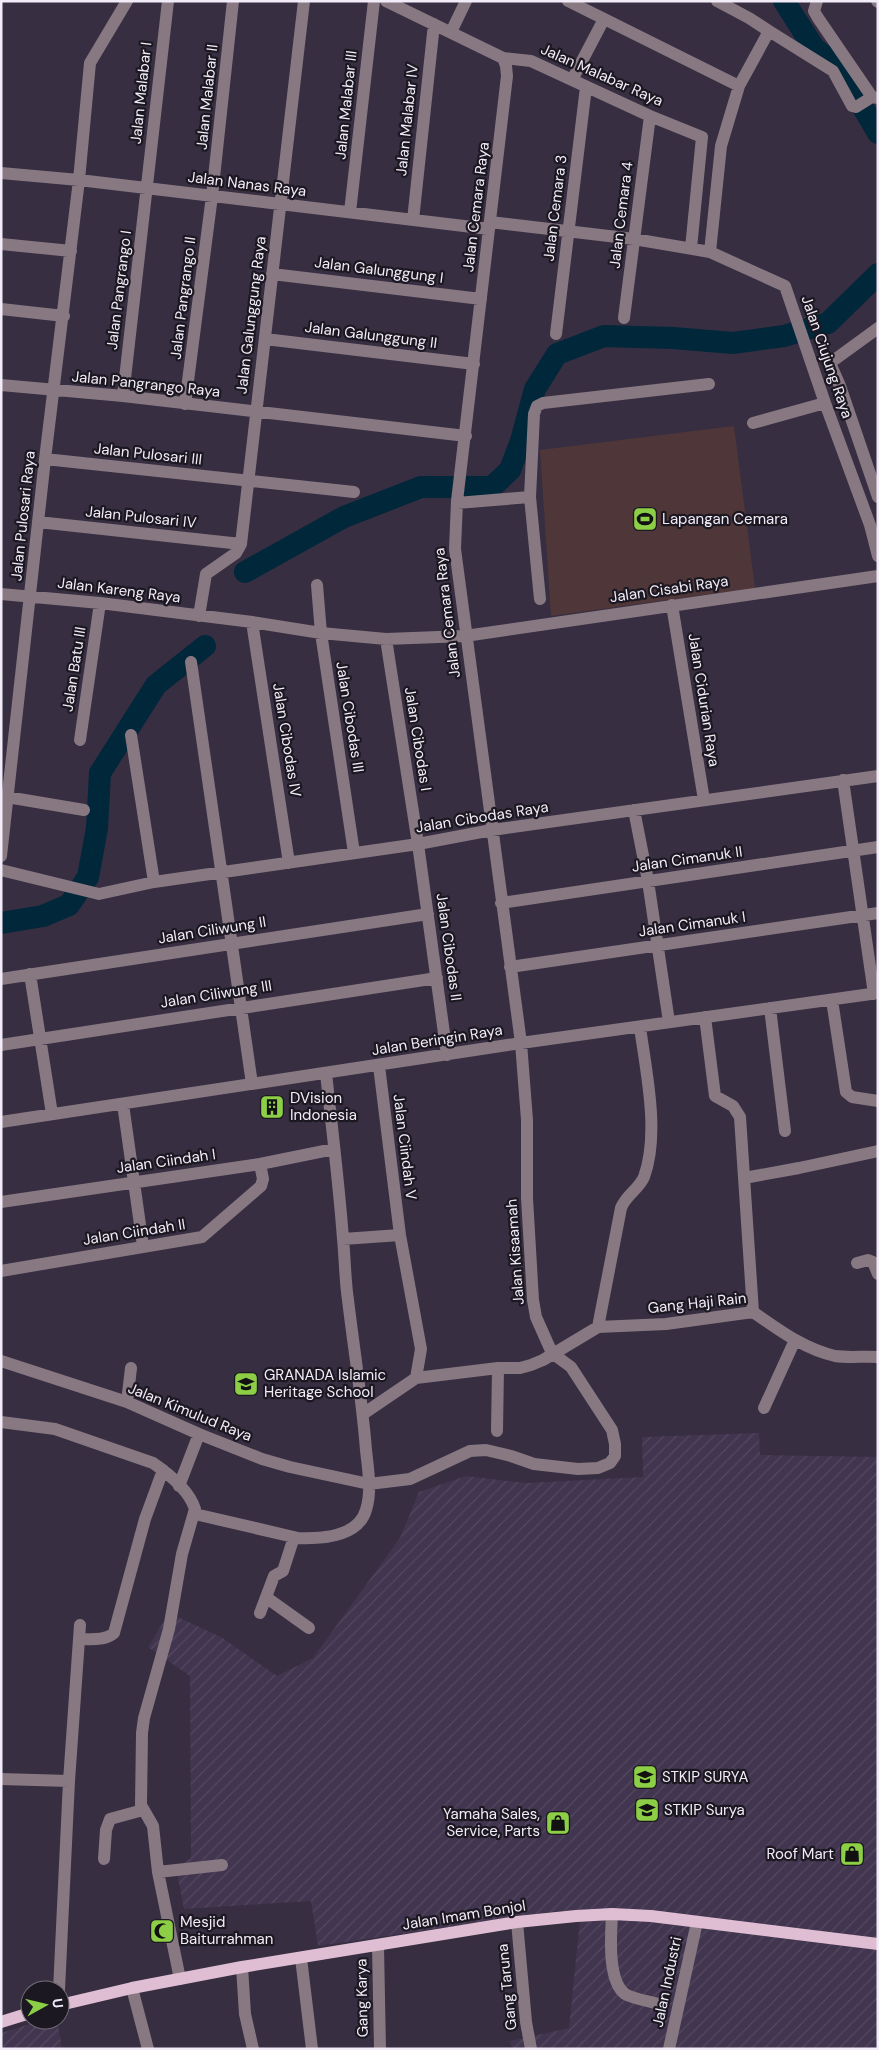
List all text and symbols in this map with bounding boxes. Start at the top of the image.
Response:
street label: Jalan Malabar Raya [538,39,666,111]
street label: Jalan Malabar I [126,41,156,145]
street label: Jalan Malabar II [192,43,222,151]
street label: Jalan Malabar III [330,49,362,161]
street label: Jalan Malabar IV [391,63,423,177]
street label: Jalan Cemara Raya [458,141,494,273]
street label: Jalan Cemara 3 [539,154,571,262]
street label: Jalan Cemara 4 [605,160,637,270]
street label: Jalan Nanas Raya [187,167,307,201]
street label: Jalan Pangrango I [102,229,136,351]
street label: Jalan Pangrango II [166,235,200,361]
street label: Jalan Galunggung Raya [231,235,271,395]
street label: Jalan Galunggung I [313,252,445,288]
street label: Jalan Ciujung Raya [797,293,857,421]
street label: Jalan Galunggung II [304,317,438,353]
street label: Jalan Pangrango Raya [71,366,221,402]
street label: Jalan Pulosari III [93,438,203,470]
street label: Jalan Pulosari Raya [6,450,40,582]
street label: Jalan Pulosari IV [84,501,198,533]
sports icon: Lapangan Cemara [632,506,658,532]
place label: Lapangan Cemara [662,509,788,529]
street label: Jalan Cemara Raya [429,547,465,679]
street label: Jalan Cisabi Raya [608,571,730,607]
street label: Jalan Kareng Raya [56,573,182,607]
street label: Jalan Batu III [57,625,91,713]
street label: Jalan Cidurian Raya [684,632,724,768]
street label: Jalan Cibodas III [331,660,369,774]
street label: Jalan Cibodas IV [268,682,306,798]
street label: Jalan Cibodas I [400,686,436,792]
street label: Jalan Cibodas Raya [414,797,550,837]
street label: Jalan Cimanuk II [630,841,744,877]
street label: Jalan Cibodas II [432,892,466,1002]
street label: Jalan Cimanuk I [637,907,747,941]
street label: Jalan Ciliwung II [157,912,267,948]
street label: Jalan Ciliwung III [159,975,273,1013]
street label: Jalan Beringin Raya [370,1020,504,1060]
place label: DVision Indonesia [290,1088,357,1125]
street label: Jalan Ciindah V [389,1093,421,1201]
building icon: DVision Indonesia [259,1094,285,1120]
street label: Jalan Ciindah I [115,1144,217,1178]
street label: Jalan Kisaamah [501,1198,529,1306]
street label: Jalan Ciindah II [81,1214,187,1250]
street label: Gang Haji Rain [647,1288,747,1318]
place label: GRANADA Islamic Heritage School [264,1365,386,1402]
school or university icon: GRANADA Islamic Heritage School [233,1371,259,1397]
street label: Jalan Kimulud Raya [125,1378,255,1446]
school or university icon: STKIP SURYA [632,1764,658,1790]
place label: STKIP SURYA [662,1767,748,1787]
school or university icon: STKIP Surya [634,1797,660,1823]
place label: STKIP Surya [664,1800,745,1820]
place label: Yamaha Sales, Service, Parts [443,1804,540,1841]
shop icon: Yamaha Sales, Service, Parts [545,1810,571,1836]
shop icon: Roof Mart [839,1841,865,1867]
place label: Roof Mart [766,1844,834,1864]
street label: Jalan Imam Bonjol [401,1895,527,1935]
place label: Mesjid Baiturrahman [180,1912,273,1949]
mosque icon: Mesjid Baiturrahman [149,1918,175,1944]
street label: Jalan Industri [648,1935,686,2029]
street label: Gang Taruna [493,1943,521,2031]
street label: Gang Karya [351,1958,373,2038]
north arrow [20,1980,70,2030]
text: U [48,1997,67,2009]

